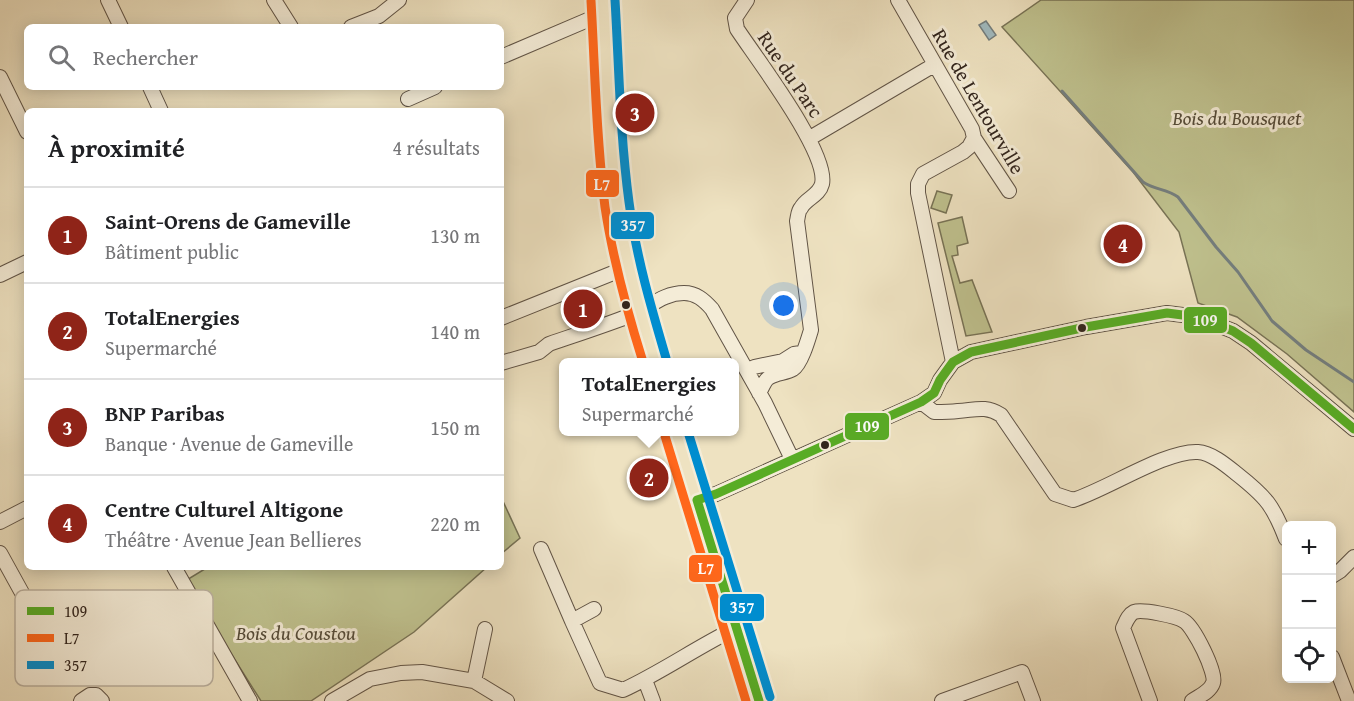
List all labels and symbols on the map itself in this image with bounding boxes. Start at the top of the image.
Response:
street label: Rue de Lentourville [926,23,1032,179]
street label: Rue du Parc [751,25,831,123]
pin: 3 [616,90,654,136]
park label: Bois du Bousquet [1172,103,1302,132]
line badge: L7 [585,169,620,198]
text: L7 [594,172,610,196]
line badge: 357 [610,211,655,240]
text: 357 [621,213,645,237]
pin: 4 [1104,222,1142,266]
pin: 1 [564,286,602,332]
your location [769,291,798,320]
unlabelled marker [620,299,632,311]
line badge: 109 [1183,306,1228,334]
text: 109 [1193,308,1217,332]
unlabelled marker [1076,322,1088,334]
line badge: 109 [844,412,890,441]
text: 109 [855,414,879,438]
unlabelled marker [819,439,831,451]
pin: 2 [630,456,668,500]
line badge: L7 [688,554,723,583]
text: L7 [698,556,714,580]
legend [15,590,213,686]
line badge: 357 [719,593,765,622]
text: 357 [730,595,754,619]
text: 109 [64,599,87,623]
park label: Bois du Coustou [235,618,356,647]
text: L7 [64,626,80,650]
text: 357 [64,653,87,677]

